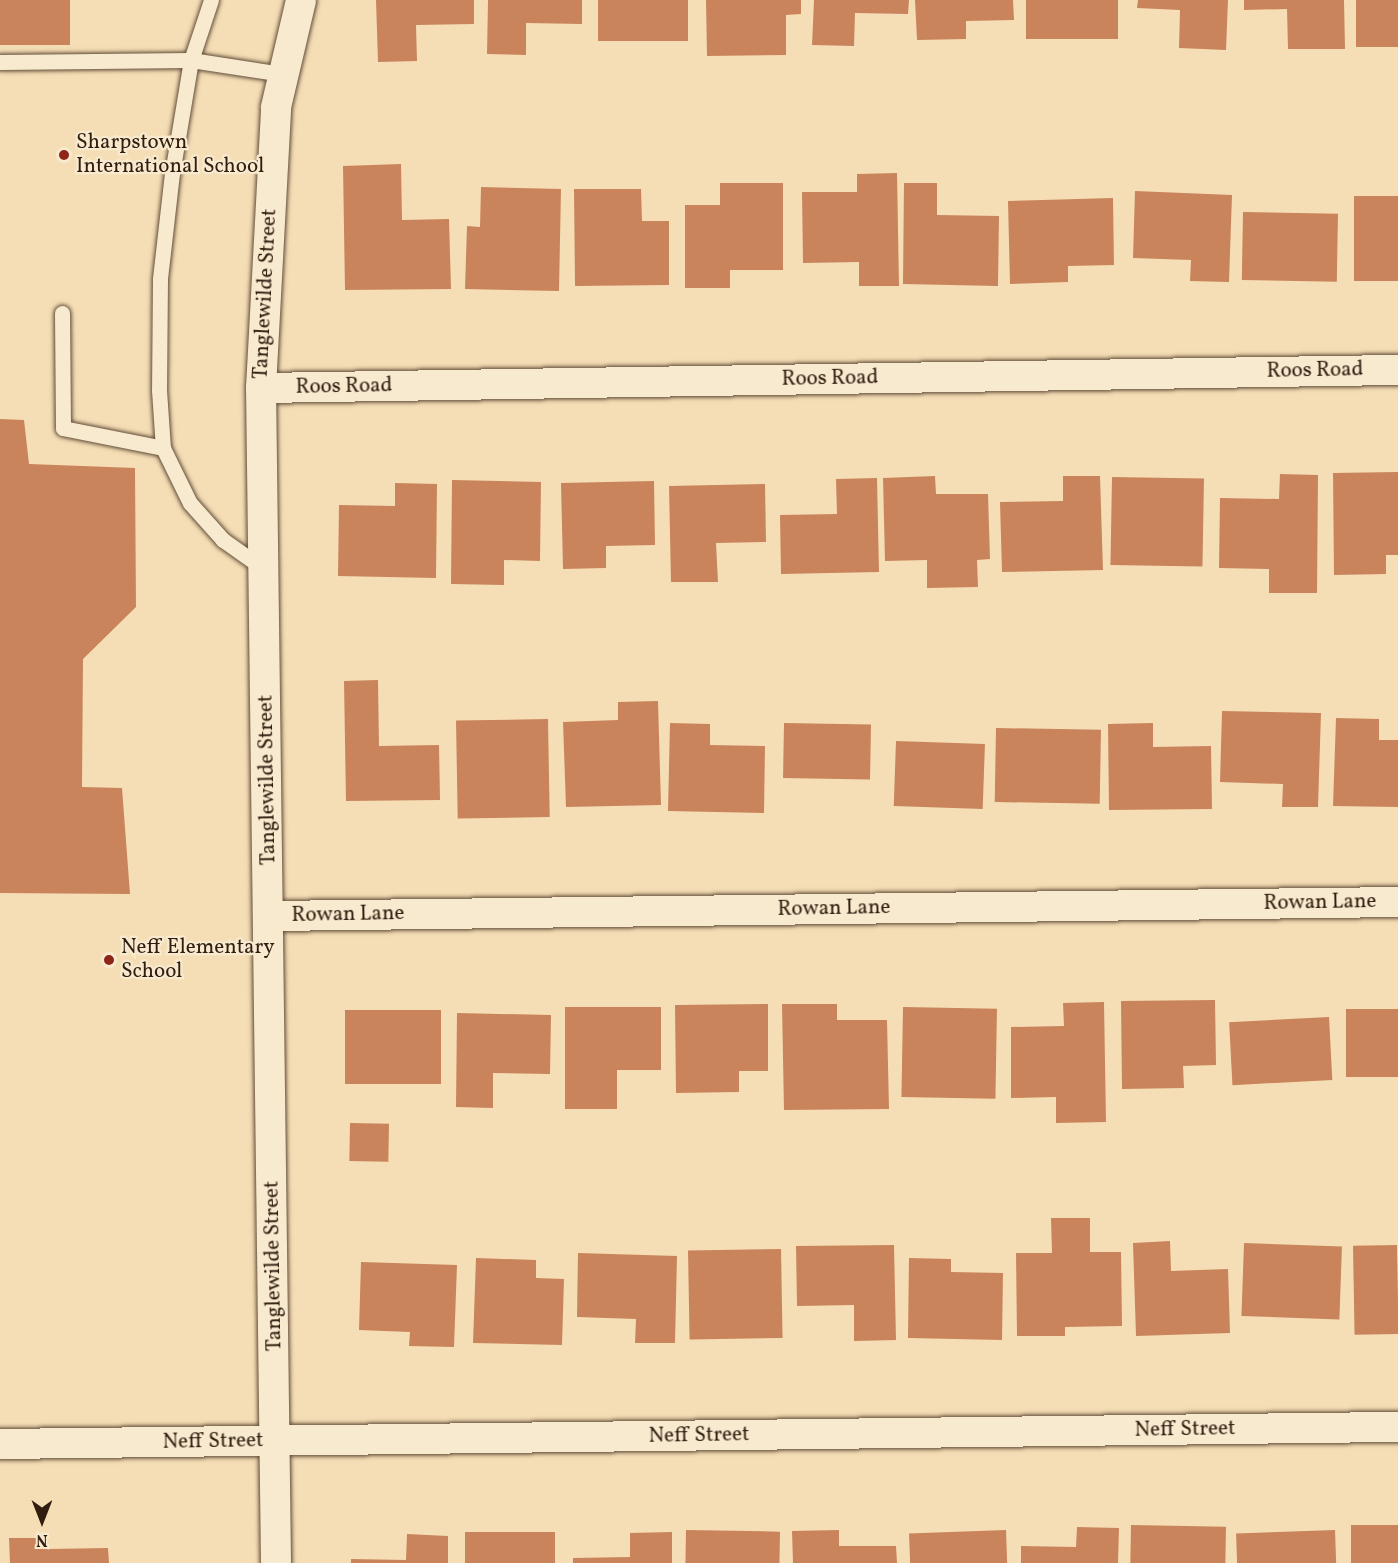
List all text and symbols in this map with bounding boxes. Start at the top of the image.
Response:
place label: Sharpstown International School [76,130,264,180]
marker: Sharpstown International School [57,148,71,162]
street label: Tanglewilde Street [249,208,283,380]
street label: Roos Road [1266,358,1364,384]
street label: Roos Road [781,366,879,392]
street label: Roos Road [295,374,393,400]
street label: Tanglewilde Street [254,694,282,866]
street label: Rowan Lane [1263,889,1377,917]
street label: Rowan Lane [777,895,891,923]
street label: Rowan Lane [291,901,405,929]
place label: Neff Elementary School [121,935,273,985]
marker: Neff Elementary School [102,953,116,967]
street label: Tanglewilde Street [260,1180,288,1352]
street label: Neff Street [1135,1417,1235,1443]
street label: Neff Street [649,1423,749,1449]
street label: Neff Street [163,1429,263,1455]
north arrow [12,1491,72,1551]
text: N [36,1528,48,1550]

